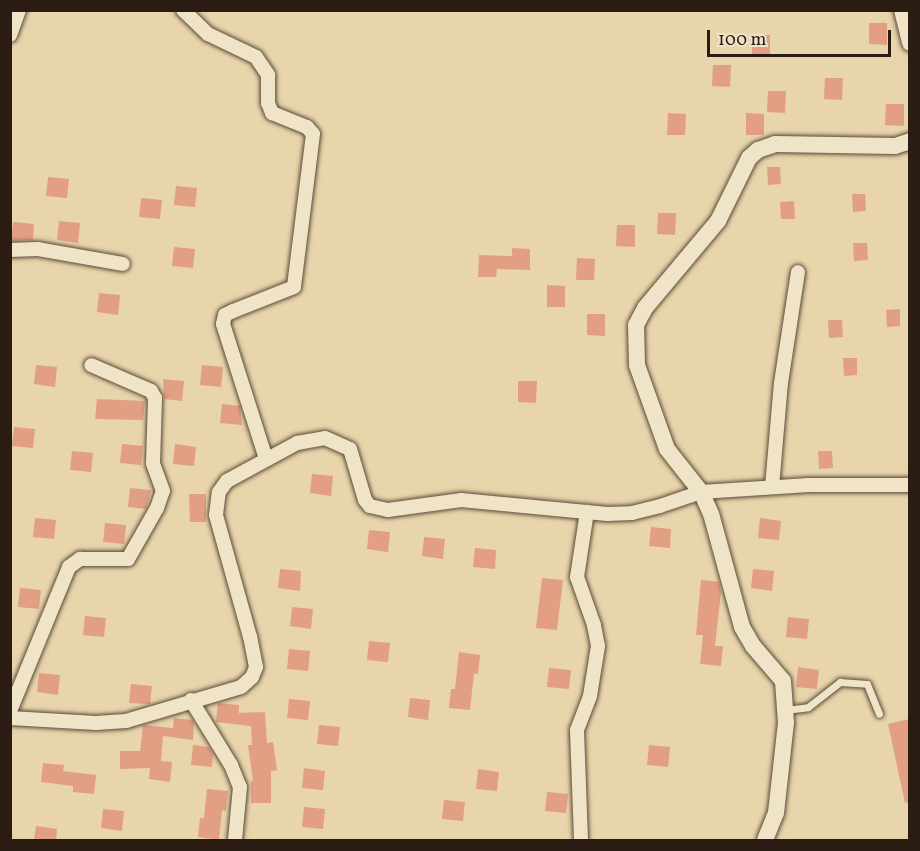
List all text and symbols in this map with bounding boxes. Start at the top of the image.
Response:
scale bar [710,18,894,56]
text: 100 m [718,28,767,53]

